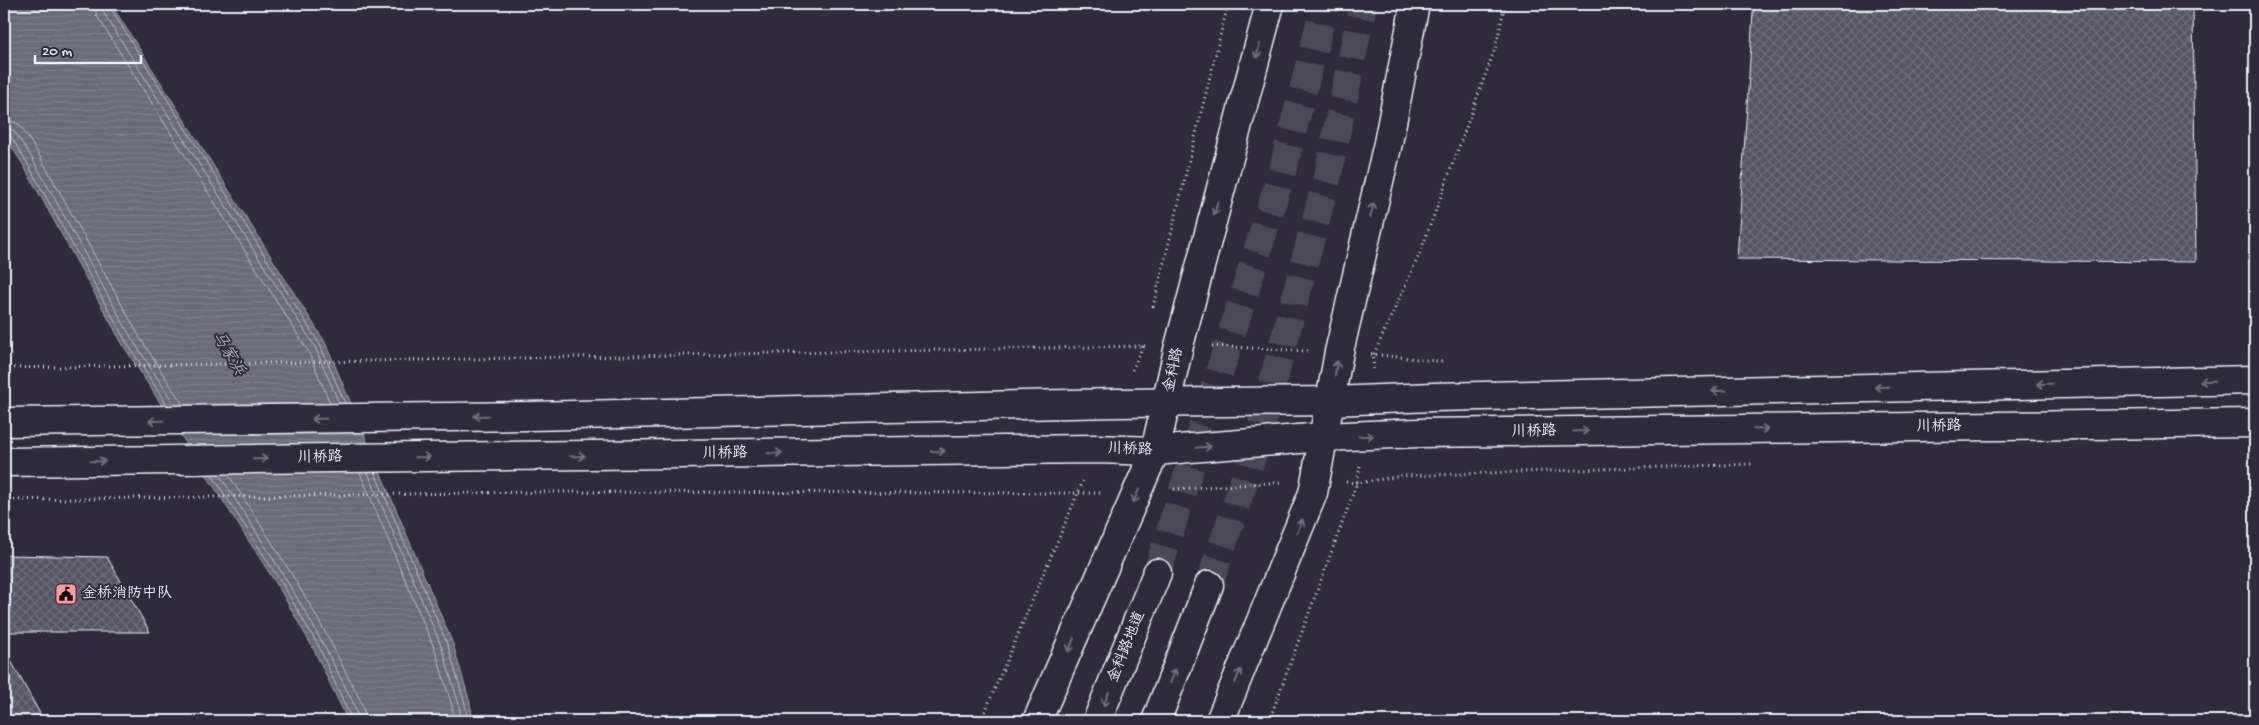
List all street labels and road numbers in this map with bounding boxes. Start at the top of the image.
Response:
street label: 金科路 [1161,346,1187,394]
street label: 川桥路 [1916,418,1962,436]
street label: 川桥路 [1511,423,1557,441]
street label: 川桥路 [1107,441,1153,459]
street label: 川桥路 [702,445,748,463]
street label: 川桥路 [297,449,343,467]
street label: 金科路地道 [1105,609,1149,685]

